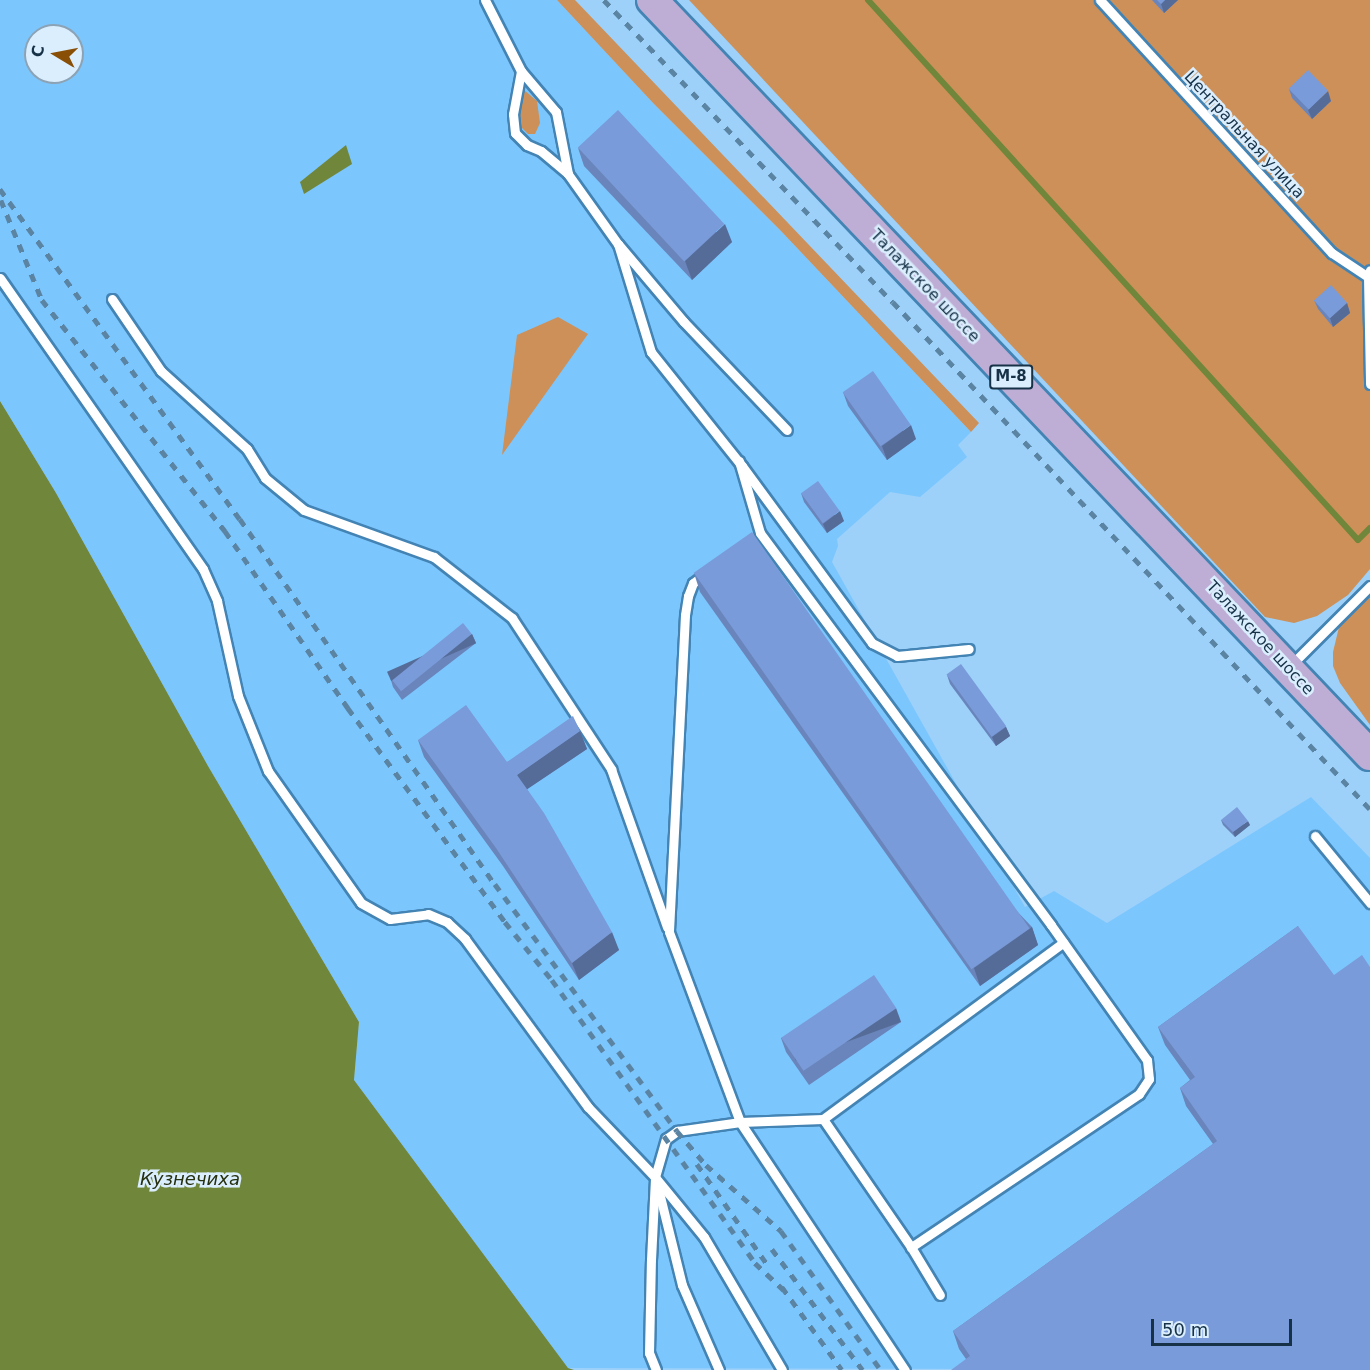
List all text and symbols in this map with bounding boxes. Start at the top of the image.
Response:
north arrow [24,24,84,84]
text: С [27,44,48,59]
street label: Центральная улица [1180,67,1308,203]
street label: Талажское шоссе [866,226,984,346]
road number: М-8 [988,365,1034,389]
street label: Талажское шоссе [1202,577,1318,699]
water label: Кузнечиха [140,1168,240,1190]
scale bar [1154,1307,1295,1345]
text: 50 m [1162,1319,1208,1340]

